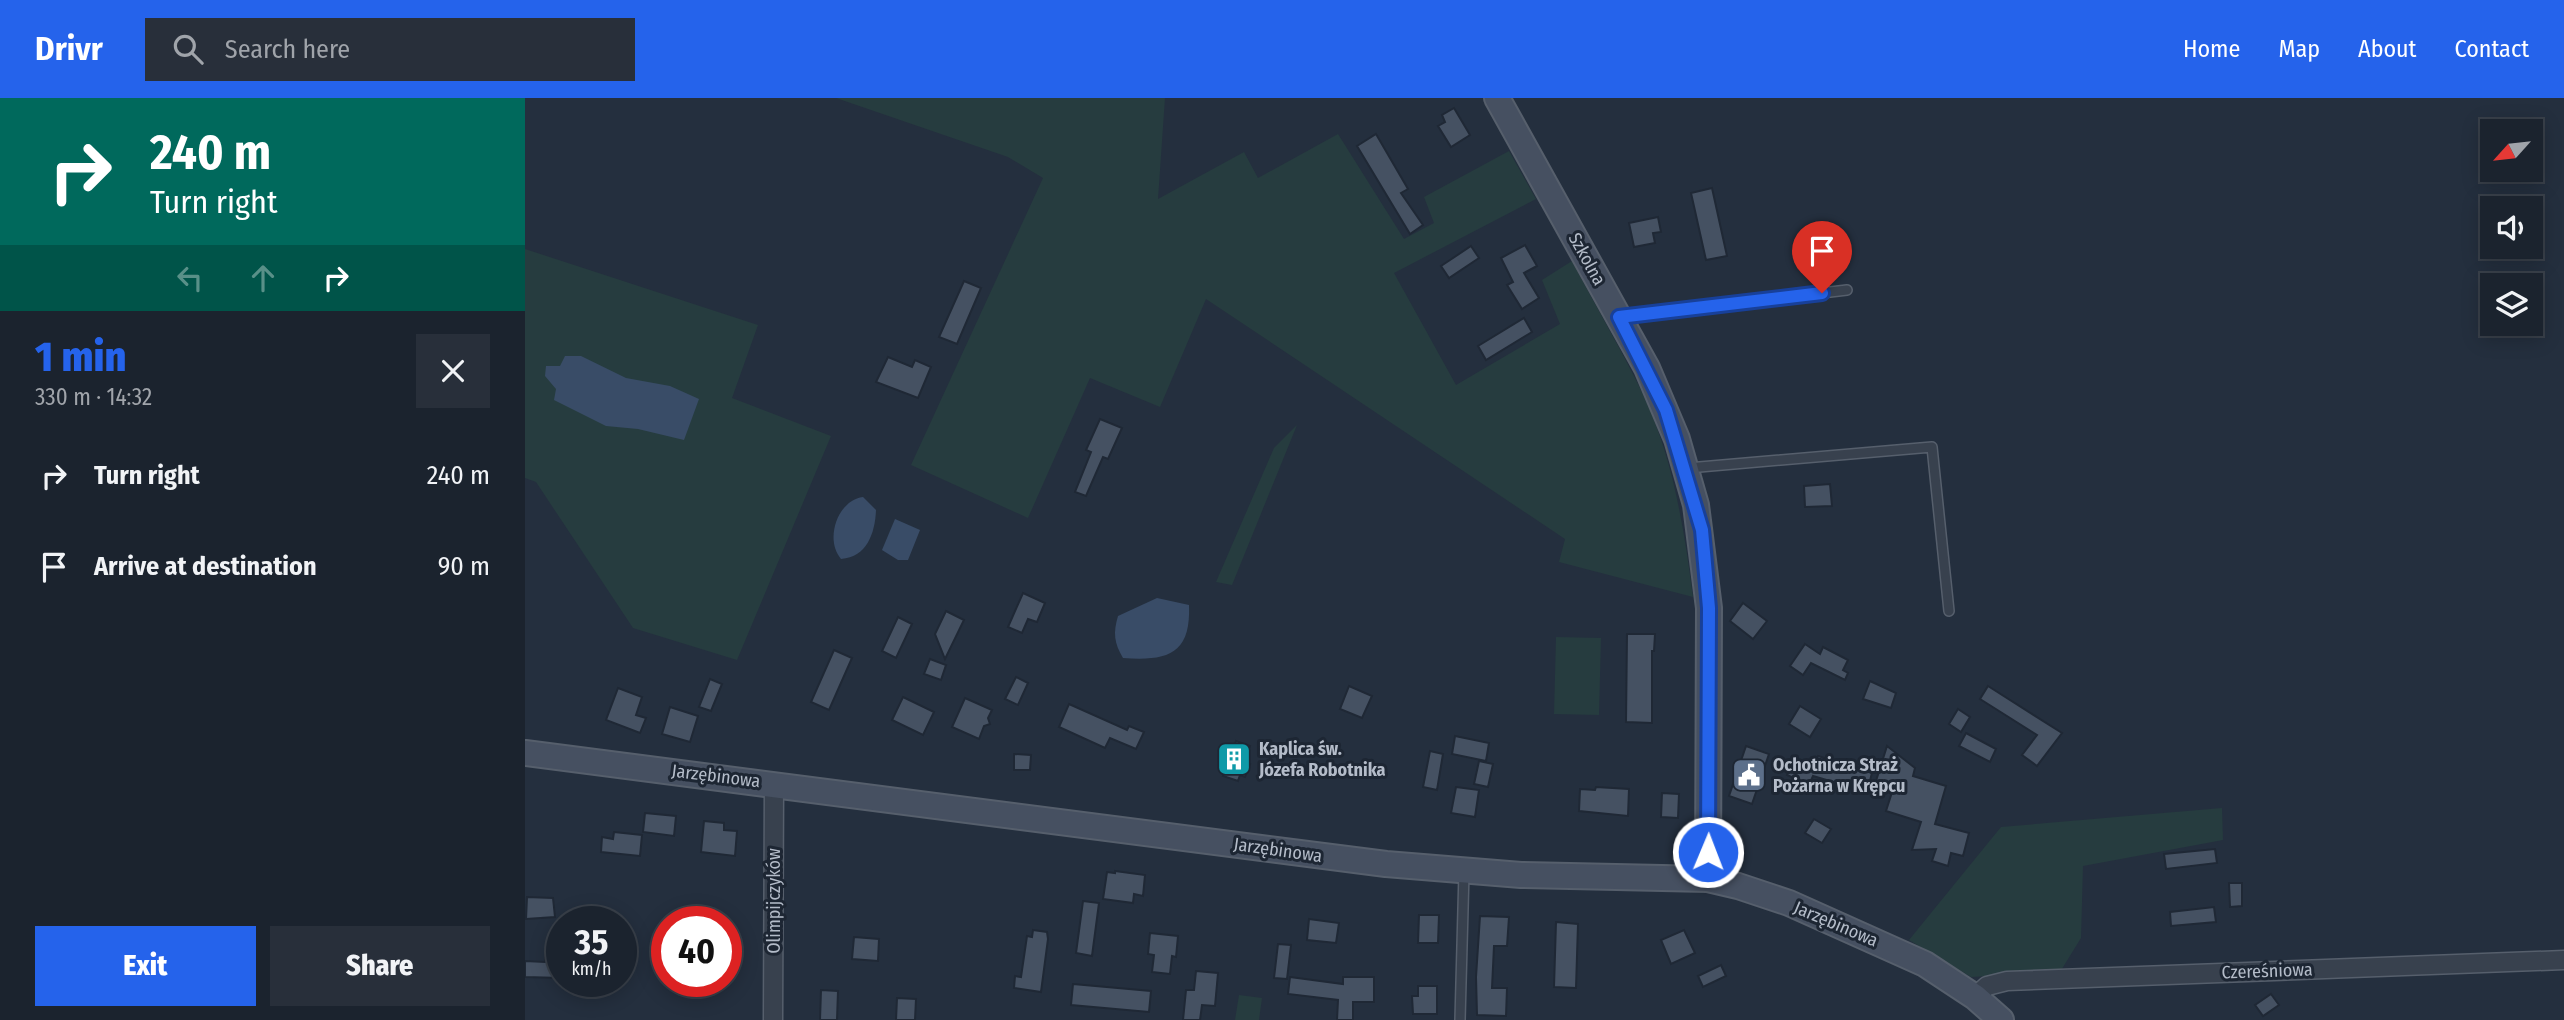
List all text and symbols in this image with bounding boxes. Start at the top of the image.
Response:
search box [145,18,635,81]
text: Drivr [35,29,103,69]
icon: search [169,30,207,68]
text: Search here [225,34,350,65]
text: Home [2183,35,2240,63]
text: Map [2278,35,2320,63]
text: About [2358,35,2416,63]
text: Contact [2454,35,2529,63]
north arrow [2480,119,2543,182]
map controls [2480,119,2543,336]
text: 240 m [150,123,271,182]
icon: right [35,126,126,217]
text: Turn right [150,183,277,221]
button: sound [2480,196,2543,259]
pin [1792,221,1852,293]
street label: Szkolna [1564,229,1610,289]
icon: arrive [1803,232,1841,270]
icon: left [171,259,209,297]
icon: ahead [244,259,282,297]
icon: right [317,259,355,297]
button: layers [2480,273,2543,336]
text: 1 min [35,332,126,382]
button: close [416,334,490,408]
text: 330 m · 14:32 [35,383,152,411]
icon: right [35,457,73,495]
text: Turn right [94,460,200,491]
text: 240 m [427,460,490,491]
icon: arrive [35,548,73,586]
text: Arrive at destination [94,551,317,582]
text: 90 m [438,551,490,582]
place label: Kaplica św. Józefa Robotnika [1258,738,1386,781]
building icon: Kaplica św. Józefa Robotnika [1215,740,1253,778]
place label: Ochotnicza Straż Pożarna w Krępcu [1773,754,1905,797]
public building icon: Ochotnicza Straż Pożarna w Krępcu [1730,756,1768,794]
street label: Jarzębinowa [670,760,762,792]
position arrow [1671,815,1745,889]
street label: Jarzębinowa [1232,833,1324,867]
street label: Olimpijczyków [763,848,785,954]
street label: Jarzębinowa [1791,896,1881,952]
speed limit sign: 40 [651,906,742,997]
text: 35 [575,921,608,963]
button: Exit [35,926,256,1006]
button: Share [270,926,490,1006]
text: km/h [571,958,612,980]
street label: Czereśniowa [2221,958,2313,984]

